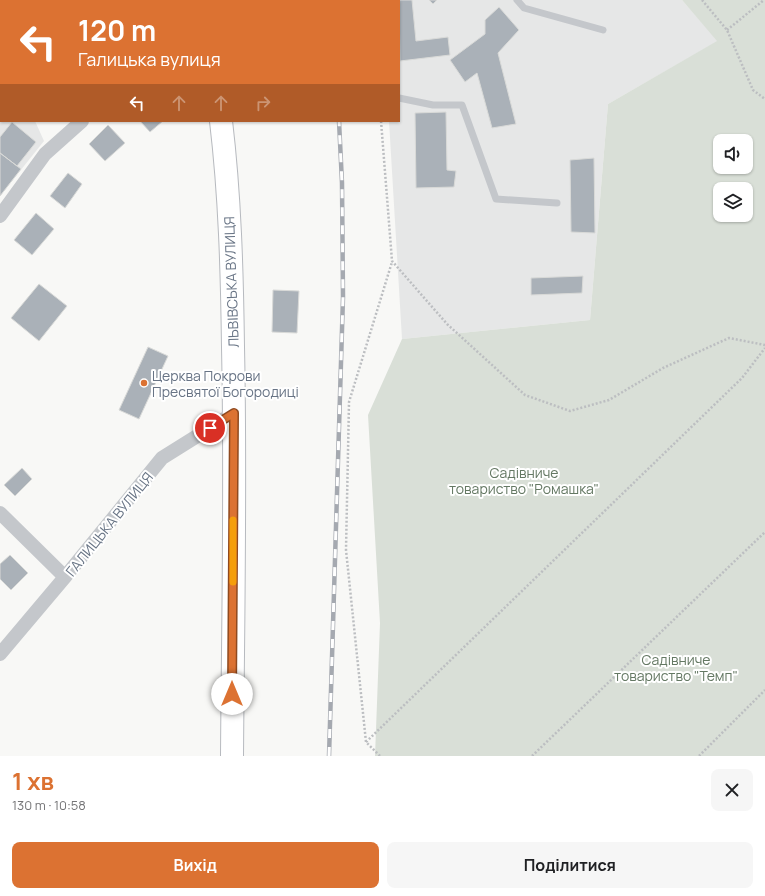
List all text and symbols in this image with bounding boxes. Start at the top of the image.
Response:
text: 120 m [78,11,156,49]
icon: left [12,16,64,68]
text: Галицька вулиця [78,47,221,71]
icon: left [126,92,148,114]
icon: ahead [168,92,190,114]
icon: ahead [210,92,232,114]
icon: right [252,92,274,114]
map controls [713,134,753,222]
button: sound [713,134,753,174]
button: layers [713,182,753,222]
street label: ЛЬВІВСЬКА ВУЛИЦЯ [219,216,243,348]
place label: Церква Покрови Пресвятої Богородиці [152,366,299,401]
marker: Церква Покрови Пресвятої Богородиці [139,378,149,388]
pin [193,411,227,445]
icon: arrive [199,417,221,439]
park label: Садівниче товариство "Ромашка" [449,463,599,498]
street label: ГАЛИЦЬКА ВУЛИЦЯ [61,468,157,580]
park label: Садівниче товариство "Темп" [614,650,738,685]
position arrow [211,673,253,715]
text: 1 хв [12,764,54,797]
button: close [711,769,753,811]
text: 130 m · 10:58 [12,796,86,814]
button: Вихід [12,842,379,888]
button: Поділитися [387,842,753,888]

